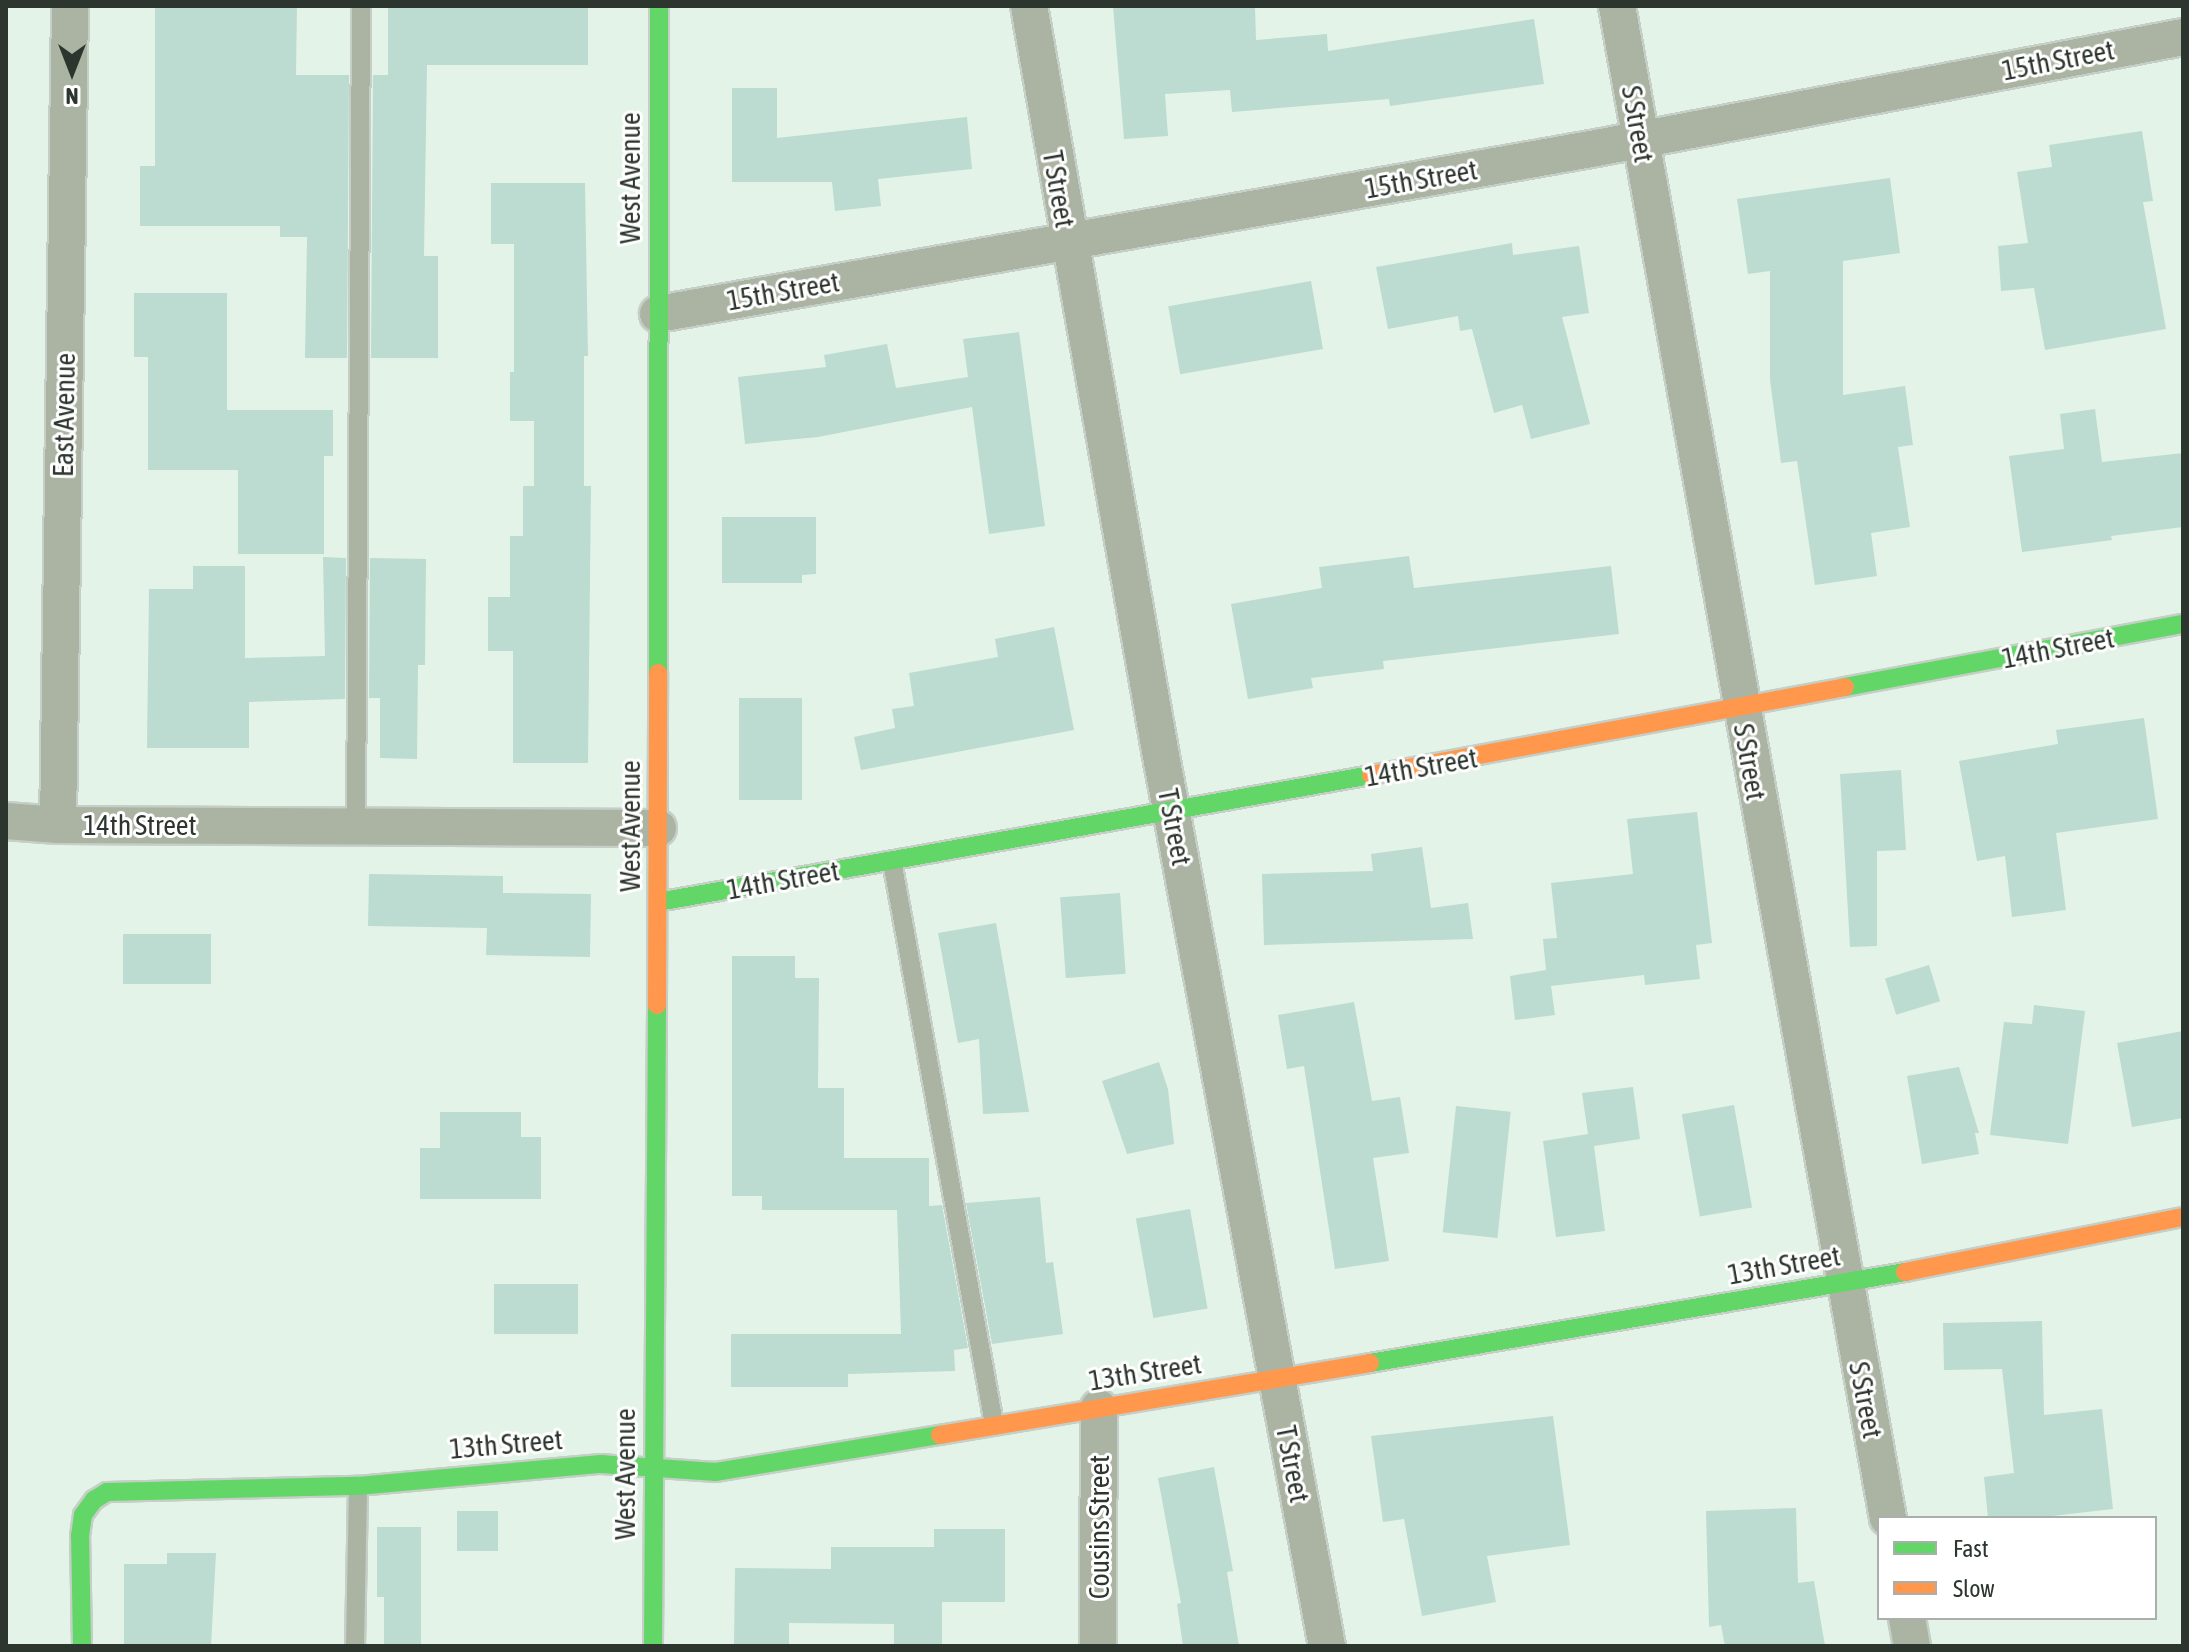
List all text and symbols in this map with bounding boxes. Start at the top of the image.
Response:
north arrow [32,32,112,112]
street label: 15th Street [1999,33,2117,87]
text: N [66,83,79,109]
street label: S Street [1615,83,1661,165]
street label: West Avenue [613,112,647,244]
street label: T Street [1036,148,1082,230]
street label: 15th Street [1362,153,1480,205]
street label: 15th Street [724,265,842,317]
street label: East Avenue [46,353,82,477]
street label: 14th Street [1999,621,2117,675]
street label: S Street [1727,721,1773,803]
street label: 14th Street [1362,741,1480,793]
street label: West Avenue [613,760,647,892]
street label: T Street [1151,786,1199,868]
street label: 14th Street [83,808,197,842]
street label: 14th Street [724,854,842,906]
street label: 13th Street [1725,1239,1843,1291]
street label: 13th Street [1086,1347,1204,1397]
street label: S Street [1842,1359,1890,1441]
street label: West Avenue [608,1408,642,1540]
street label: 13th Street [448,1422,564,1466]
street label: T Street [1269,1423,1317,1505]
street label: Cousins Street [1082,1455,1116,1599]
legend [1877,1516,2157,1620]
text: Fast [1953,1535,1989,1562]
text: Slow [1953,1575,1995,1602]

